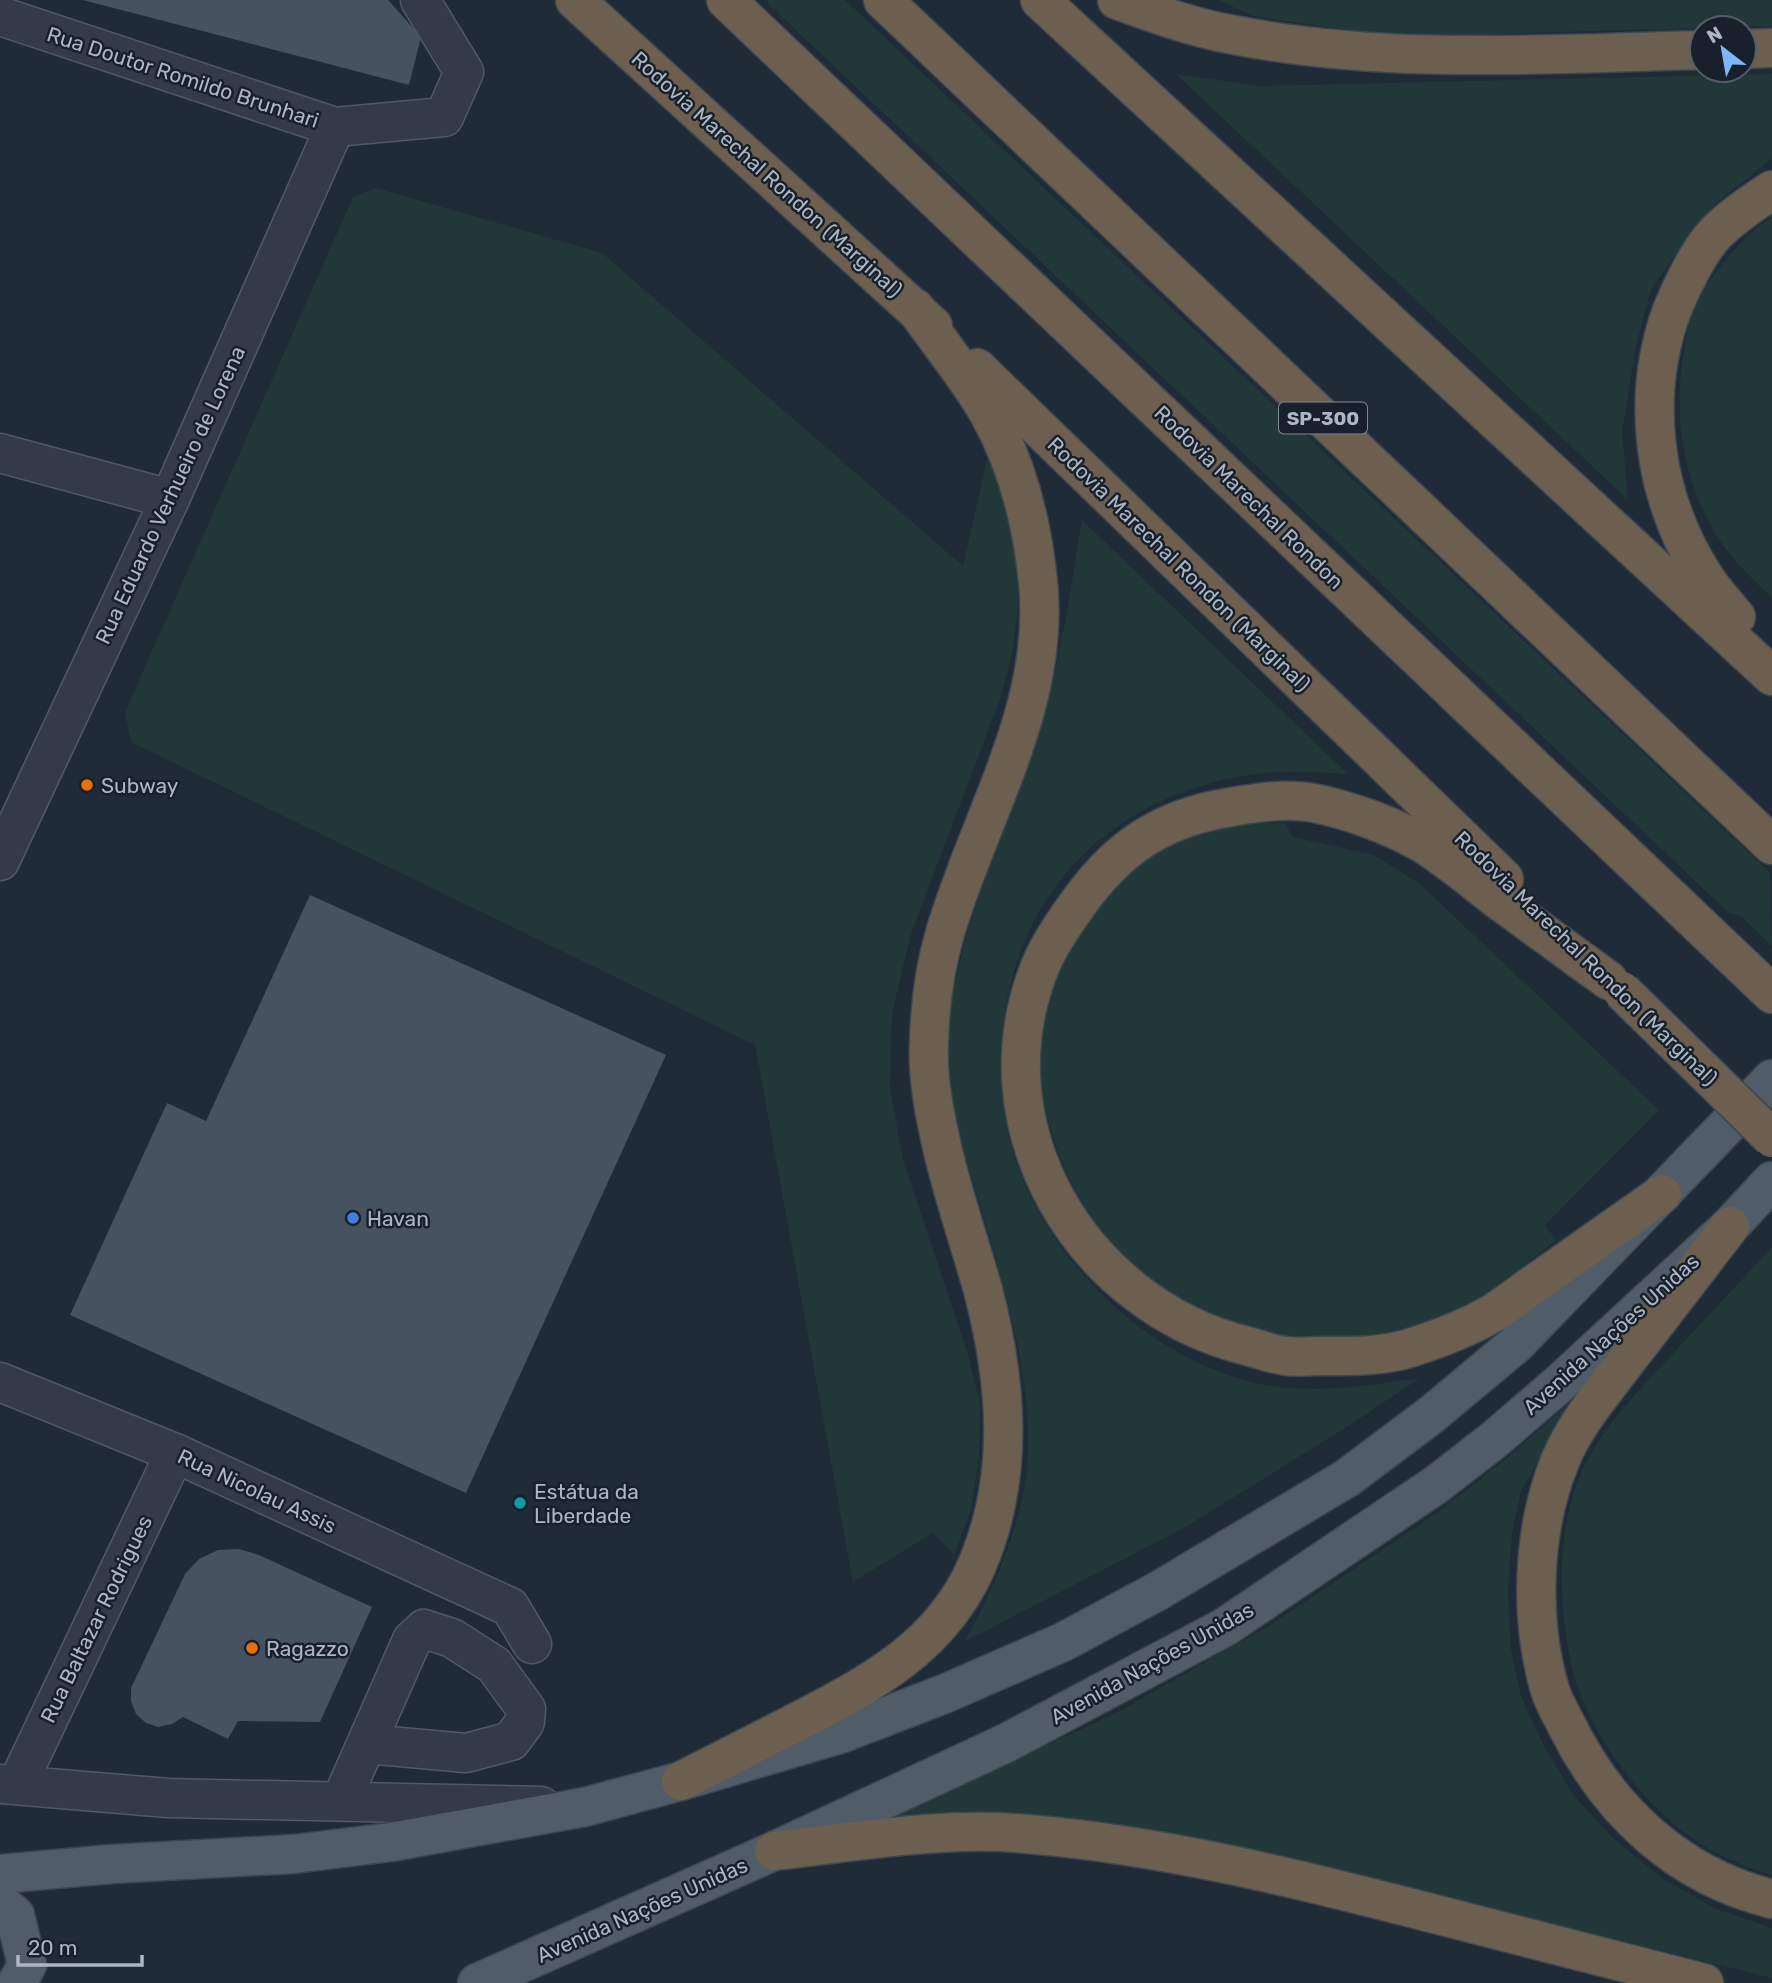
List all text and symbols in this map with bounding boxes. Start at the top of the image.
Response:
north arrow [1688,14,1758,84]
street label: Rua Doutor Romildo Brunhari [44,21,322,133]
text: N [1703,21,1726,48]
street label: Rodovia Marechal Rondon (Marginal) [627,46,907,302]
street label: Rua Eduardo Verhueiro de Lorena [90,342,250,648]
street label: Rodovia Marechal Rondon [1149,400,1349,594]
road number: SP-300 [1279,402,1367,434]
street label: Rodovia Marechal Rondon (Marginal) [1042,432,1316,696]
place label: Subway [101,773,179,798]
marker: Subway [79,777,95,793]
street label: Rodovia Marechal Rondon (Marginal) [1449,826,1723,1090]
place label: Havan [367,1206,429,1231]
marker: Havan [345,1210,361,1226]
street label: Avenida Nações Unidas [1518,1248,1704,1420]
street label: Rua Nicolau Assis [174,1443,340,1539]
place label: Estátua da Liberdade [534,1479,639,1528]
marker: Estátua da Liberdade [512,1495,528,1511]
street label: Rua Baltazar Rodrigues [35,1511,157,1727]
street label: Avenida Nações Unidas [1046,1597,1258,1729]
place label: Ragazzo [266,1636,349,1661]
marker: Ragazzo [244,1640,260,1656]
street label: Avenida Nações Unidas [533,1852,751,1968]
scale bar [18,1924,142,1968]
text: 20 m [28,1935,77,1960]

